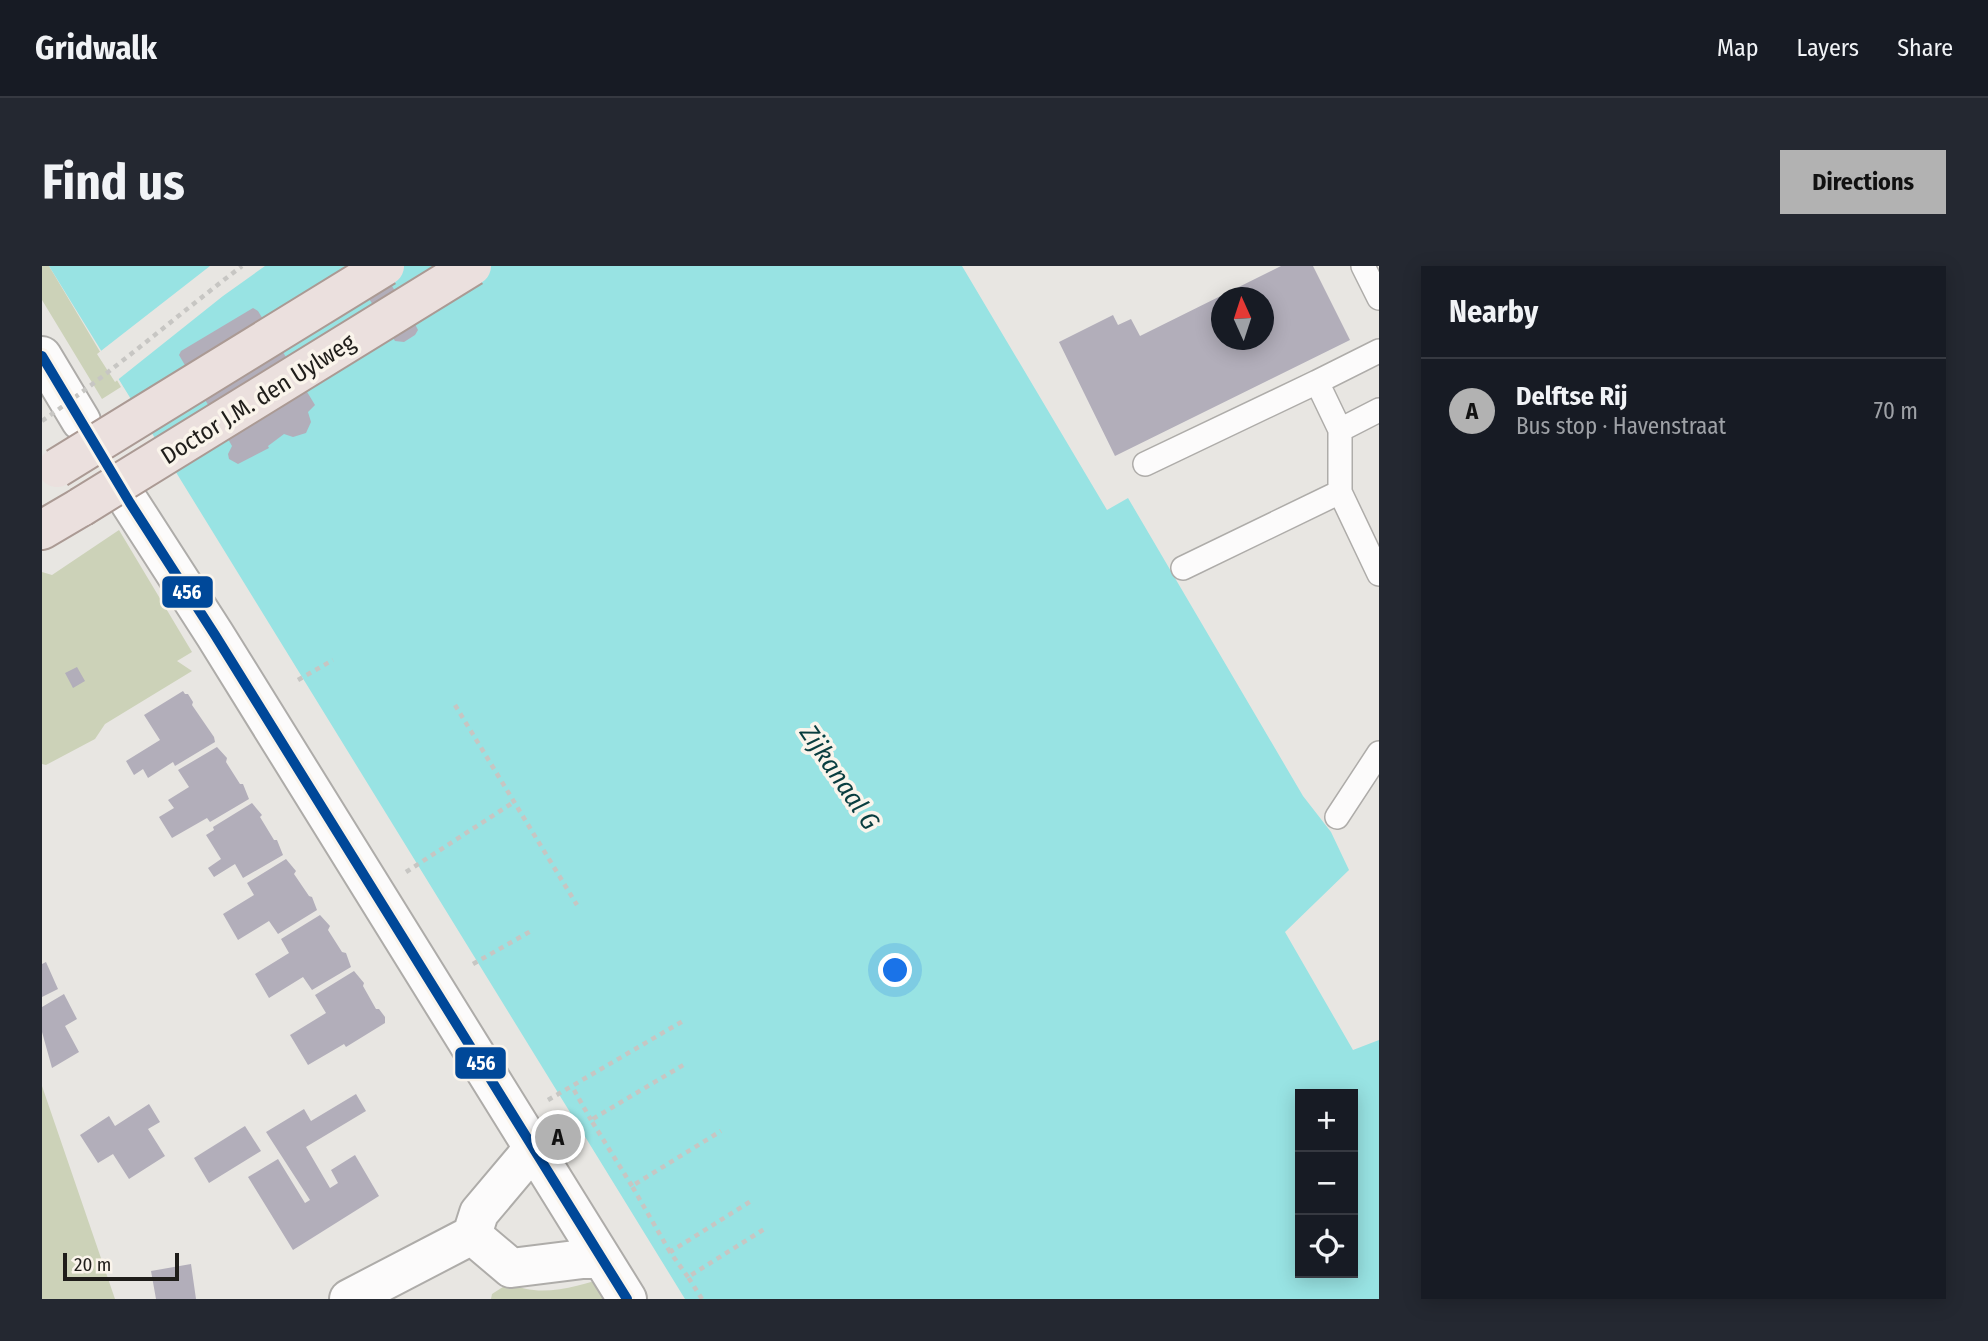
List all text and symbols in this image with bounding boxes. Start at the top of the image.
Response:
text: Gridwalk [35,28,157,68]
text: Map [1717,34,1759,62]
text: Layers [1797,34,1859,62]
text: Share [1897,34,1953,62]
button: Directions [1780,150,1946,214]
text: Find us [42,153,185,212]
north arrow [1211,287,1274,350]
text: Nearby [1449,294,1538,330]
street label: Doctor J.M. den Uylweg [156,328,361,470]
text: Delftse Rij [1516,381,1628,412]
text: A [1466,397,1478,425]
text: 70 m [1874,397,1918,425]
text: Bus stop · Havenstraat [1516,412,1726,440]
line badge: 456 [161,575,214,609]
text: 456 [173,581,201,604]
water label: Zijkanaal G [793,718,886,836]
your location [878,953,912,987]
line badge: 456 [454,1046,507,1080]
text: 456 [467,1052,495,1075]
map controls [1295,1089,1358,1278]
button: + [1295,1089,1358,1152]
pin: A [535,1111,581,1163]
button: − [1295,1152,1358,1215]
button: locate [1295,1215,1358,1278]
scale bar [63,1250,178,1282]
text: 20 m [74,1253,111,1276]

